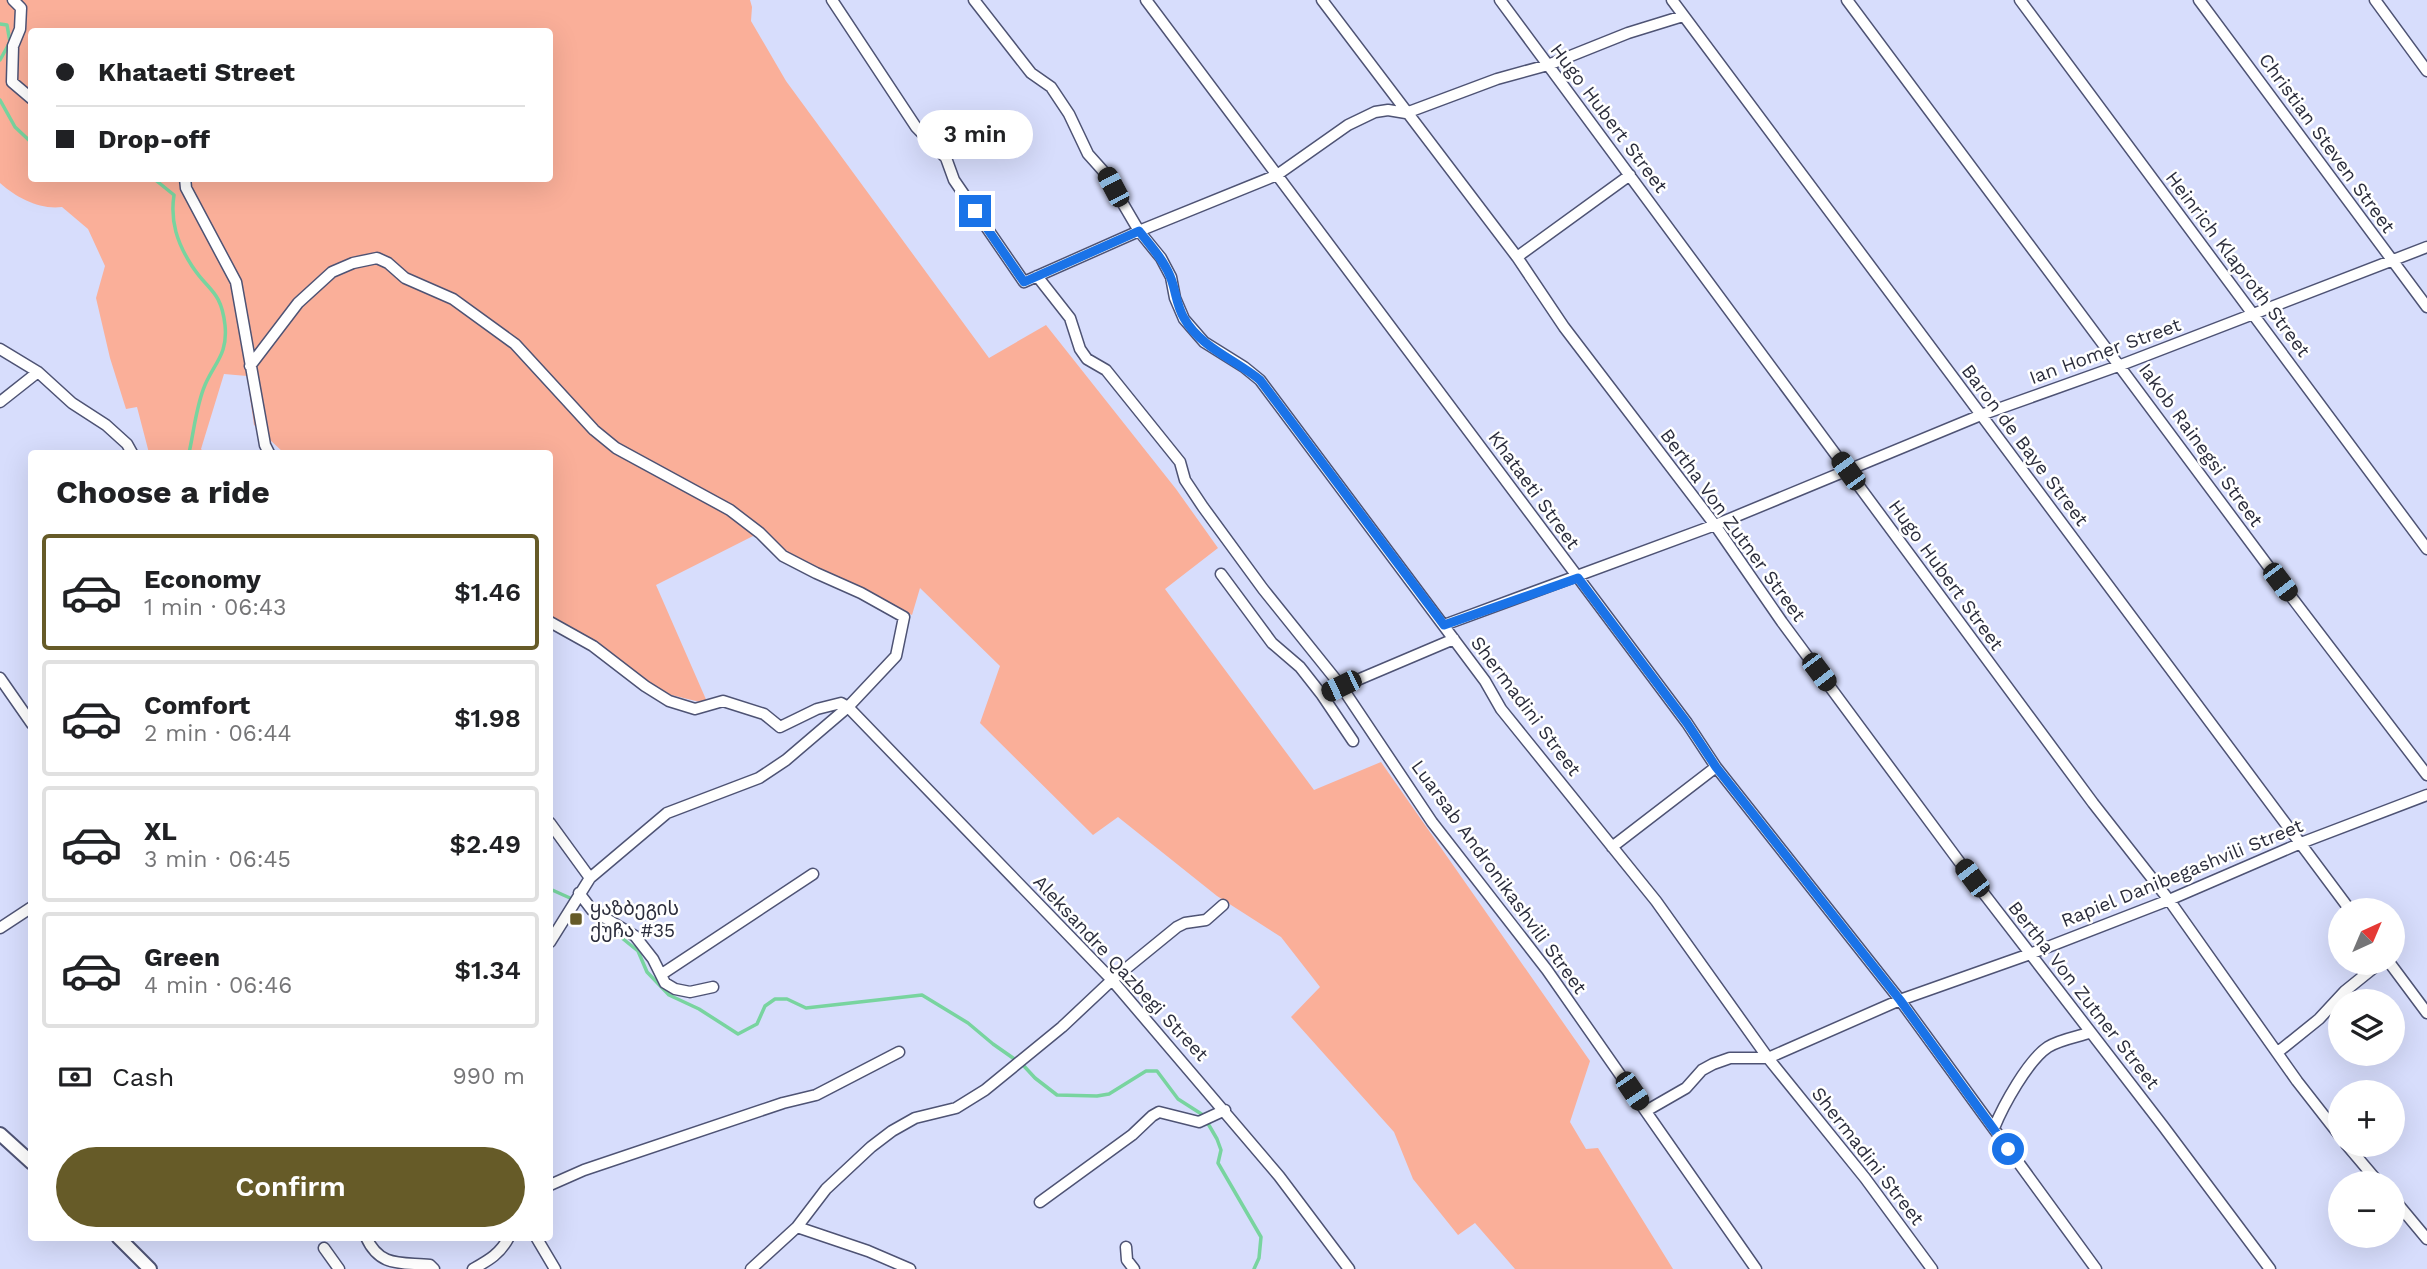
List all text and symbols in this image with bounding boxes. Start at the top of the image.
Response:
street label: Hugo Hubert Street [1545,39,1673,197]
street label: Christian Steven Street [2254,49,2400,237]
text: Khataeti Street [98,57,295,87]
callout: 3 min [917,110,1033,158]
text: 3 min [943,121,1007,148]
text: Drop-off [98,124,210,154]
car [1094,164,1133,210]
street label: Heinrich Klaproth Street [2161,167,2315,361]
route end [959,195,991,227]
street label: Ian Homer Street [2026,313,2184,389]
street label: Iakob Rainegsi Street [2134,359,2268,531]
street label: Baron de Baye Street [1957,360,2093,530]
street label: Bertha Von Zutner Street [1655,424,1811,626]
street label: Khataeti Street [1483,426,1585,554]
car [1828,448,1869,494]
text: Choose a ride [56,473,270,511]
street label: Hugo Hubert Street [1884,495,2008,655]
car [2259,559,2302,605]
icon: car [60,561,123,624]
text: Economy [144,564,261,594]
text: $1.46 [454,577,521,607]
text: 1 min · 06:43 [144,594,287,621]
street label: Shermadini Street [1466,632,1586,780]
car [1798,649,1841,695]
car [1318,667,1365,705]
icon: car [60,687,123,750]
text: Comfort [144,690,250,720]
text: $1.98 [454,703,521,733]
text: 2 min · 06:44 [144,720,292,747]
street label: Luarsab Andronikashvili Street [1406,756,1592,999]
icon: car [60,813,123,876]
street label: Rapiel Danibegashvili Street [2058,814,2306,932]
text: XL [144,816,177,846]
text: $2.49 [450,829,521,859]
text: 3 min · 06:45 [144,846,291,873]
car [1951,855,1994,901]
street label: Aleksandre Qazbegi Street [1029,870,1213,1066]
street label: Bertha Von Zutner Street [2003,896,2165,1094]
place label: ყაზბეგის ქუჩა #35 [590,897,679,942]
north arrow [2328,898,2404,975]
map controls [2328,898,2405,1248]
marker: ყაზბეგის ქუჩა #35 [568,911,584,927]
icon: car [60,939,123,1002]
text: Green [144,942,220,972]
text: $1.34 [455,955,521,985]
text: 4 min · 06:46 [144,972,292,999]
button: layers [2328,989,2405,1066]
icon: cash [56,1058,94,1096]
text: Cash [112,1062,174,1092]
text: 990 m [453,1063,525,1090]
car [1612,1068,1653,1114]
button: + [2328,1080,2405,1157]
street label: Shermadini Street [1807,1082,1929,1230]
route start [1992,1133,2024,1165]
button: Confirm [56,1147,525,1227]
button: − [2328,1171,2405,1248]

